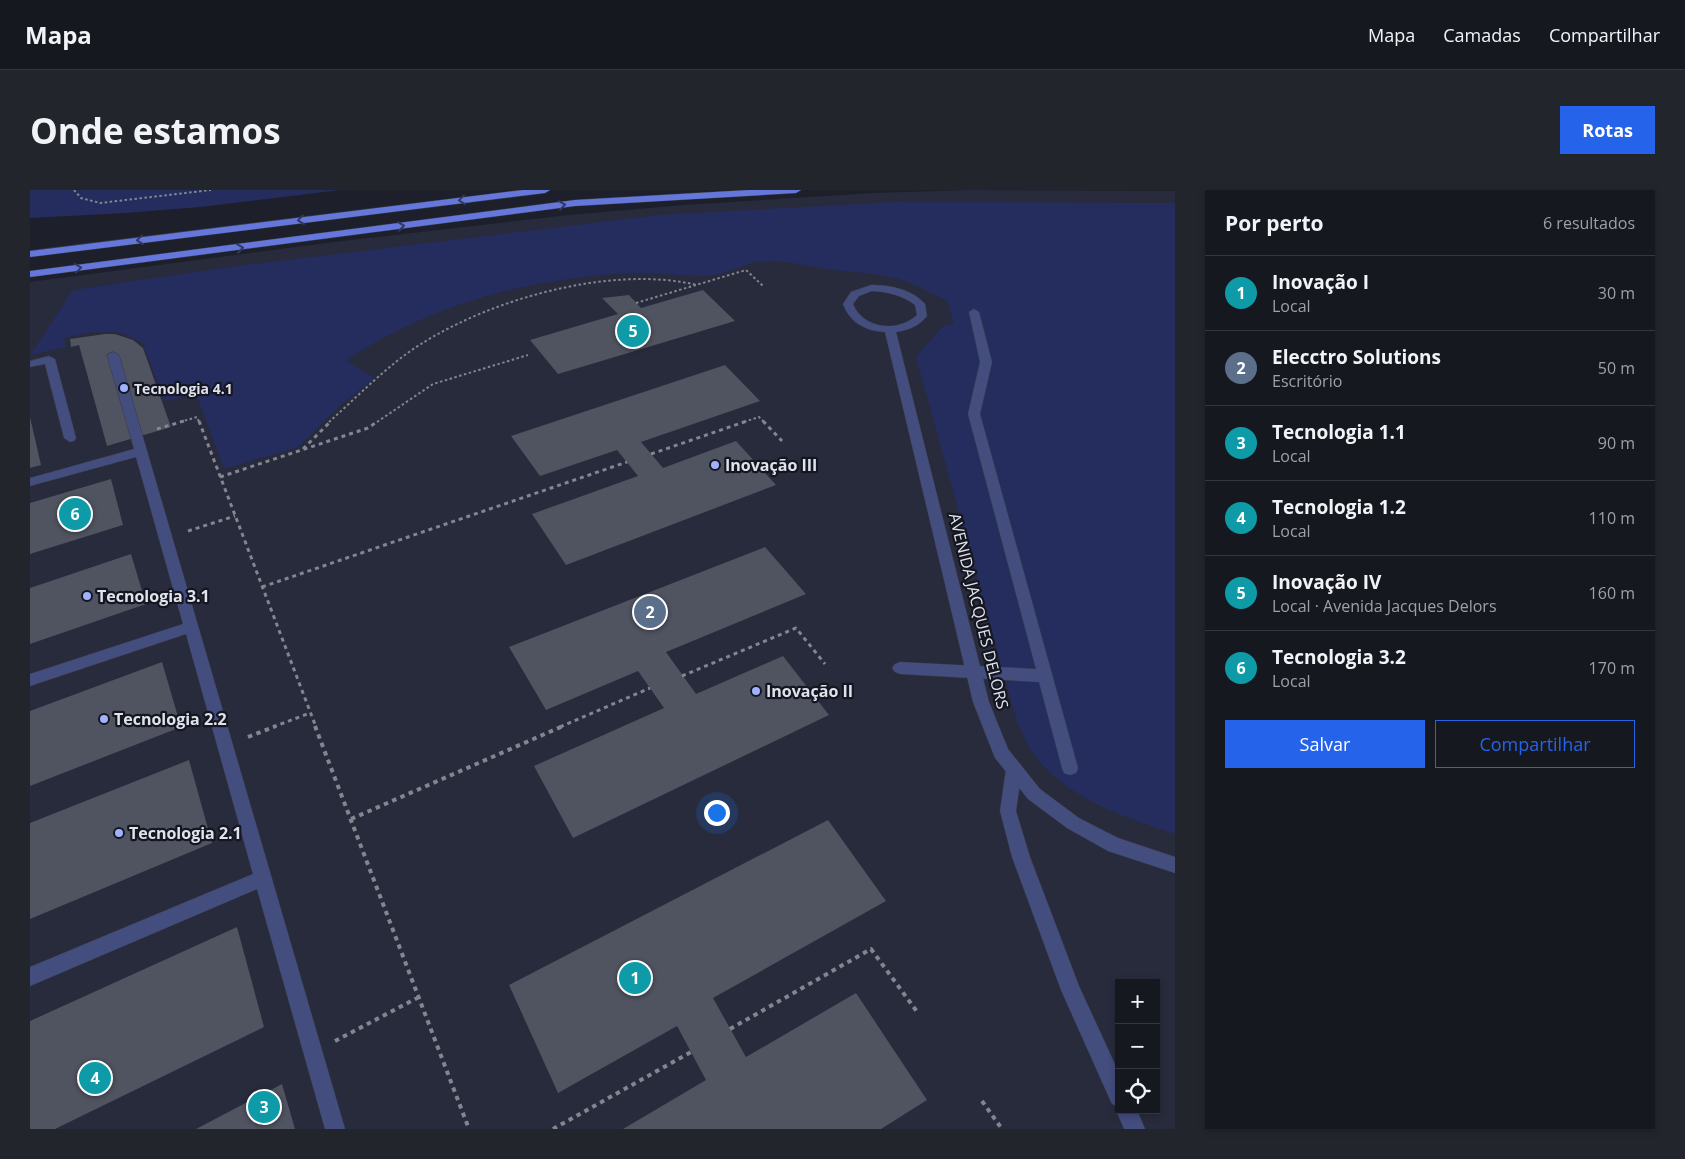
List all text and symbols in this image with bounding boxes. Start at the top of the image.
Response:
text: Mapa [25,18,92,51]
text: Mapa [1368,23,1415,47]
text: Camadas [1443,23,1521,47]
text: Compartilhar [1549,23,1660,47]
button: Rotas [1560,106,1655,154]
text: Onde estamos [30,107,281,154]
one-way arrow [458,194,466,205]
one-way arrow [557,200,566,210]
text: Por perto [1225,209,1324,237]
text: 6 resultados [1543,212,1635,234]
one-way arrow [297,214,305,225]
one-way arrow [397,221,405,232]
one-way arrow [135,234,143,245]
one-way arrow [235,243,244,253]
one-way arrow [75,263,83,274]
text: Inovação I [1272,269,1369,295]
text: 1 [1236,282,1246,304]
text: 30 m [1598,282,1635,304]
text: Local [1272,295,1311,317]
pin: 5 [617,312,649,350]
text: Elecctro Solutions [1272,344,1441,370]
text: 2 [1236,357,1246,379]
text: 50 m [1598,357,1635,379]
text: Escritório [1272,370,1342,392]
place label: Tecnologia 4.1 [134,379,233,398]
marker: Tecnologia 4.1 [118,382,130,394]
text: Tecnologia 1.1 [1272,419,1406,445]
text: 3 [1236,432,1246,454]
text: 90 m [1598,432,1635,454]
text: Local [1272,445,1311,467]
place label: Inovação III [725,454,817,476]
marker: Inovação III [709,459,721,471]
text: Tecnologia 1.2 [1272,494,1406,520]
pin: 6 [59,495,91,533]
text: 4 [1236,507,1246,529]
text: 110 m [1589,507,1635,529]
street label: AVENIDA JACQUES DELORS [944,511,1014,712]
text: Local [1272,520,1311,542]
text: Inovação IV [1272,569,1381,595]
text: 5 [1236,582,1246,604]
text: 160 m [1589,582,1635,604]
place label: Tecnologia 3.1 [97,585,210,607]
marker: Tecnologia 3.1 [81,590,93,602]
pin: 2 [634,593,666,631]
text: Local · Avenida Jacques Delors [1272,595,1497,617]
text: Tecnologia 3.2 [1272,644,1406,670]
text: 6 [1236,657,1246,679]
text: 170 m [1589,657,1635,679]
text: Local [1272,670,1311,692]
place label: Inovação II [766,680,853,702]
marker: Inovação II [750,685,762,697]
place label: Tecnologia 2.2 [114,708,227,730]
marker: Tecnologia 2.2 [98,713,110,725]
button: Salvar [1225,720,1425,768]
button: Compartilhar [1435,720,1635,768]
your location [704,800,730,826]
place label: Tecnologia 2.1 [129,822,242,844]
marker: Tecnologia 2.1 [113,827,125,839]
pin: 1 [619,959,651,997]
map controls [1115,979,1160,1114]
button: + [1115,979,1160,1024]
button: − [1115,1024,1160,1069]
pin: 4 [79,1059,111,1097]
button: locate [1115,1069,1160,1114]
pin: 3 [248,1088,280,1126]

